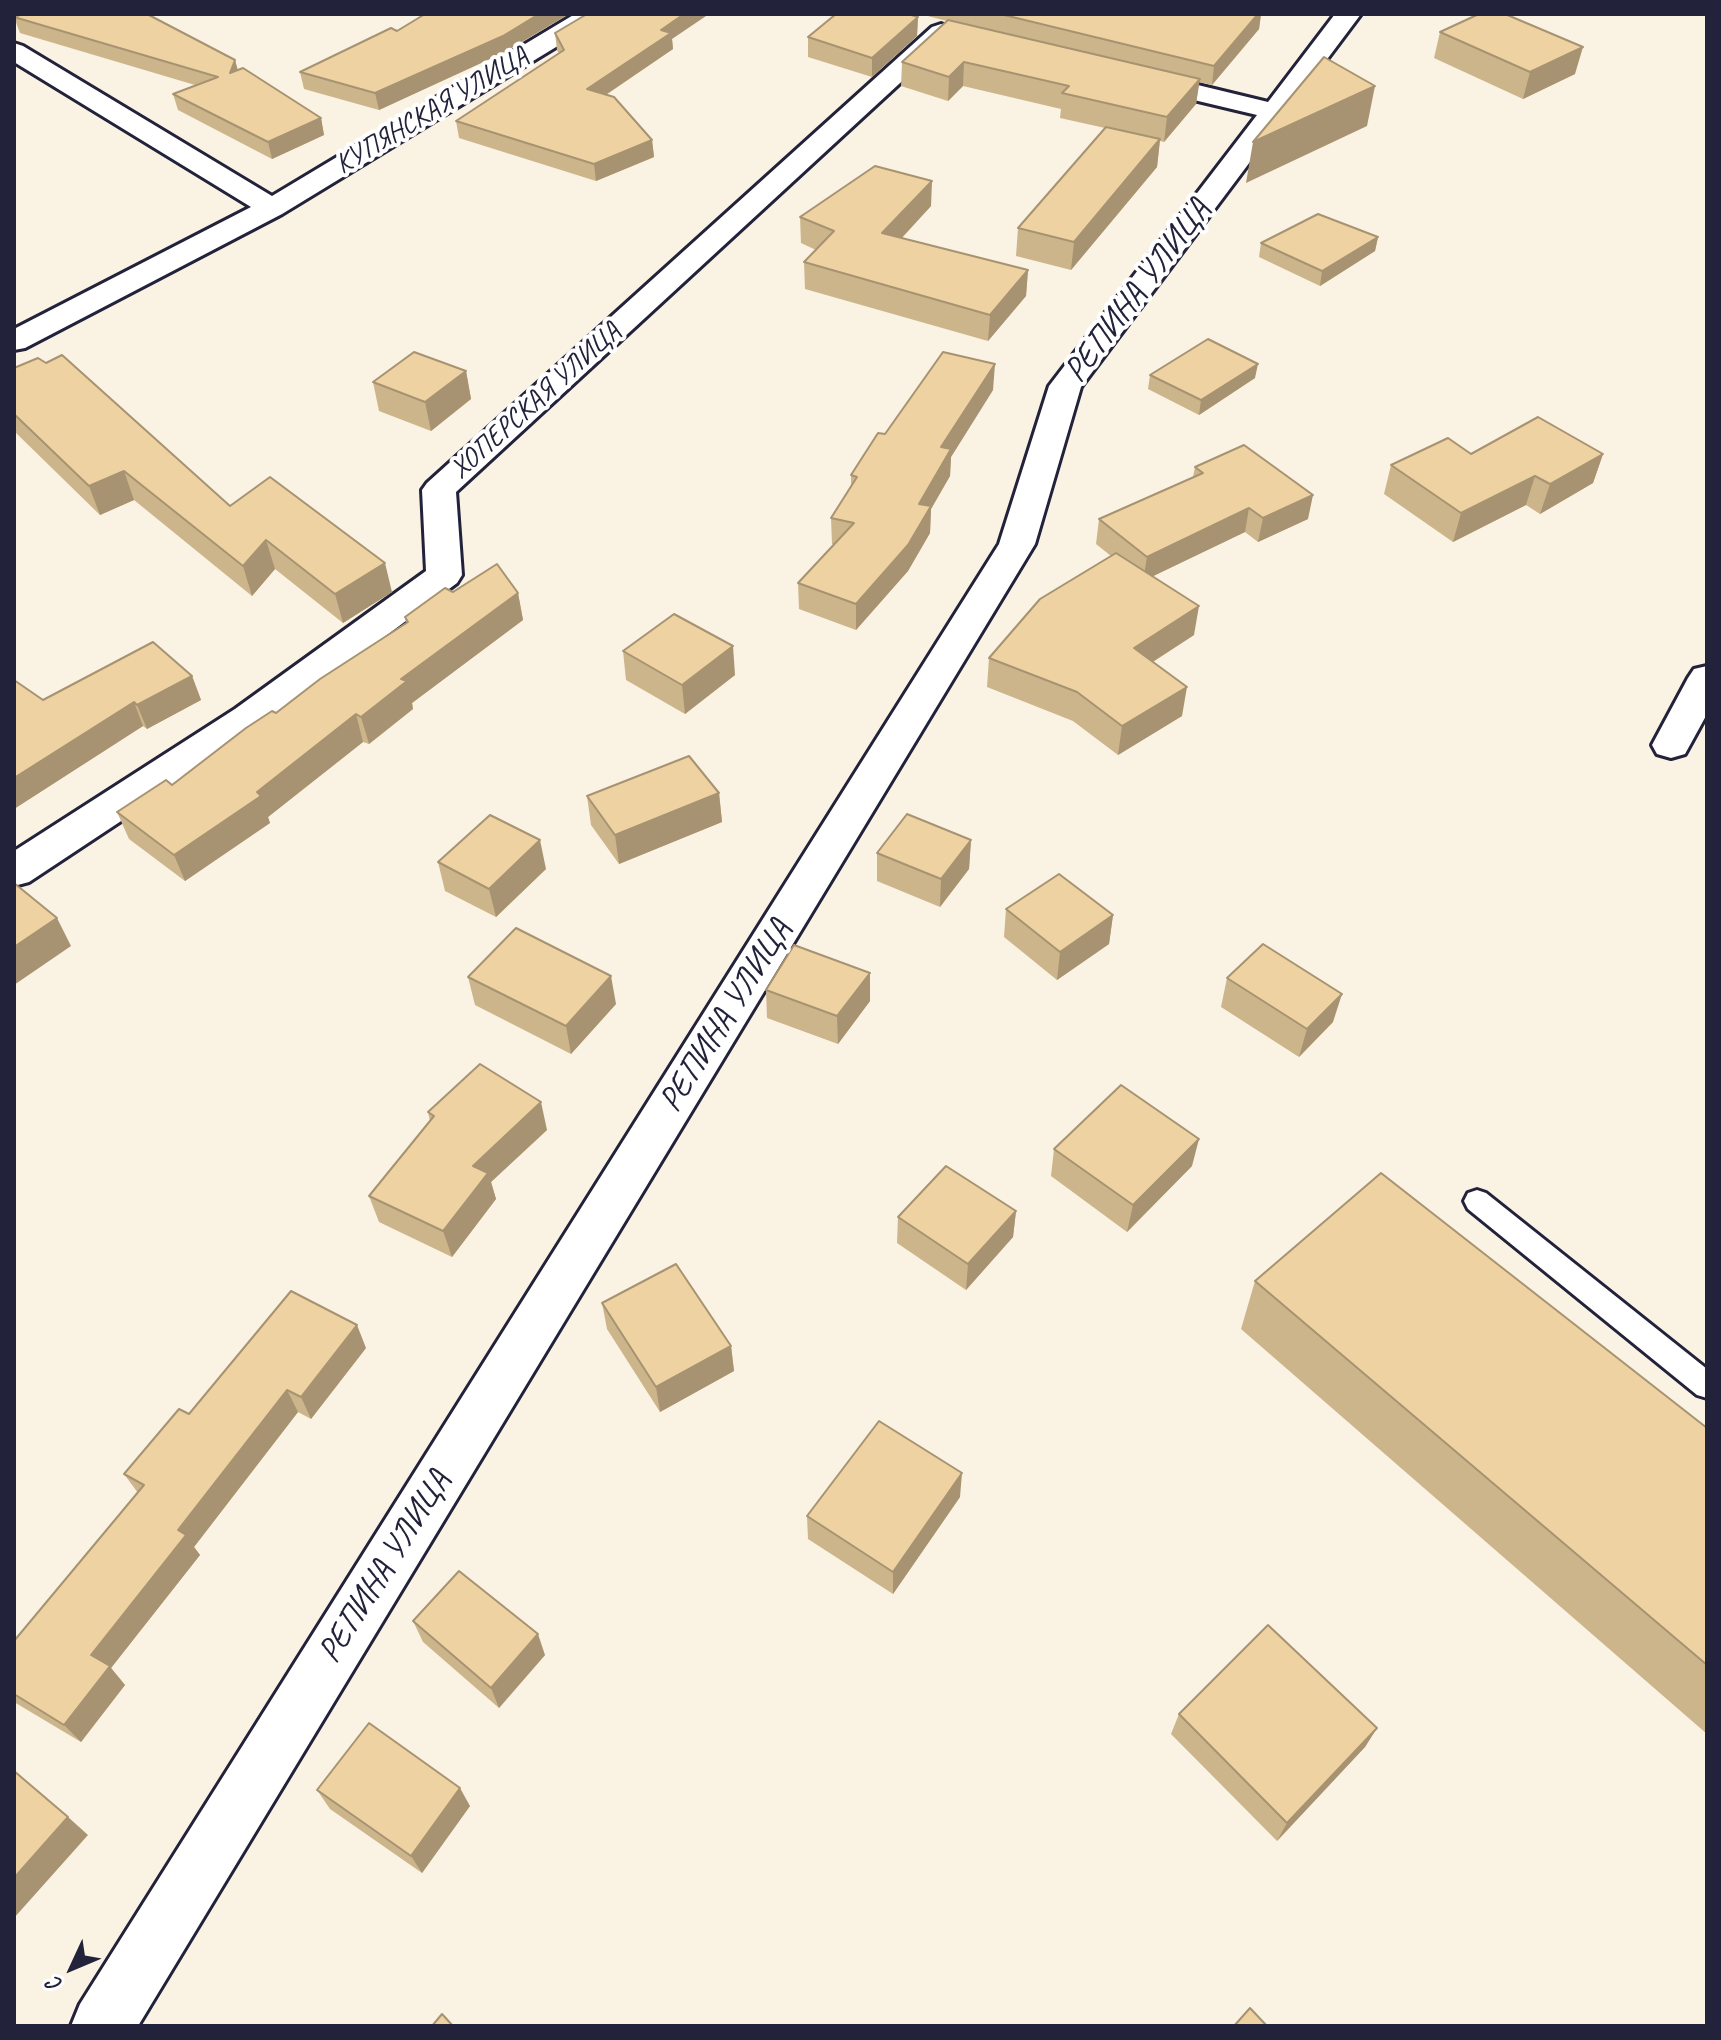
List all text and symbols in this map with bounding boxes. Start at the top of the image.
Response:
street label: КУПЯНСКАЯ УЛИЦА [329,40,535,182]
street label: РЕПИНА УЛИЦА [1056,191,1220,391]
street label: ХОПЕРСКАЯ УЛИЦА [444,316,628,486]
street label: РЕПИНА УЛИЦА [651,913,801,1119]
street label: РЕПИНА УЛИЦА [310,1464,460,1670]
north arrow [32,1928,112,2008]
text: С [41,1971,69,1998]

